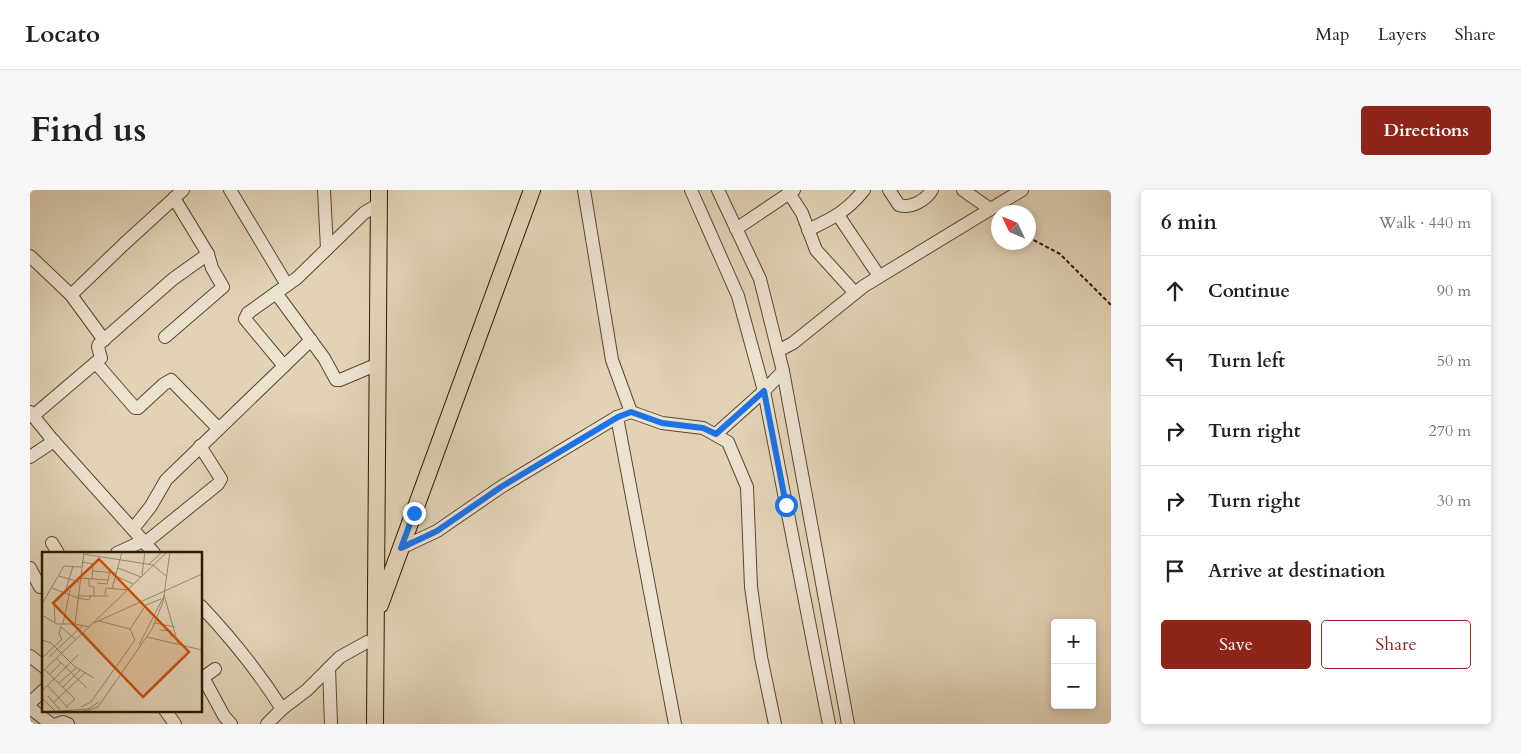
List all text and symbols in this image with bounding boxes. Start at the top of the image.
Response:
text: Locato [25,18,100,51]
text: Map [1315,22,1350,47]
text: Layers [1378,22,1427,47]
text: Share [1455,22,1496,47]
text: Find us [30,106,146,154]
button: Directions [1361,106,1491,155]
north arrow [991,205,1036,250]
text: 6 min [1161,208,1217,237]
text: Walk · 440 m [1379,212,1471,234]
icon: ahead [1161,277,1189,305]
text: Continue [1208,278,1290,304]
text: 90 m [1437,280,1471,302]
icon: left [1161,347,1189,375]
text: Turn left [1208,348,1285,374]
text: 50 m [1437,350,1471,372]
icon: right [1161,417,1189,445]
text: Turn right [1208,418,1300,444]
text: 270 m [1429,420,1471,442]
icon: right [1161,487,1189,515]
text: Turn right [1208,488,1300,514]
text: 30 m [1437,490,1471,512]
route start [775,494,798,517]
route end [403,502,426,525]
inset map [42,552,202,712]
icon: arrive [1161,557,1189,585]
text: Arrive at destination [1208,558,1385,584]
map controls [1051,619,1096,709]
button: + [1051,619,1096,664]
button: Save [1161,620,1311,669]
button: Share [1321,620,1471,669]
button: − [1051,664,1096,709]

